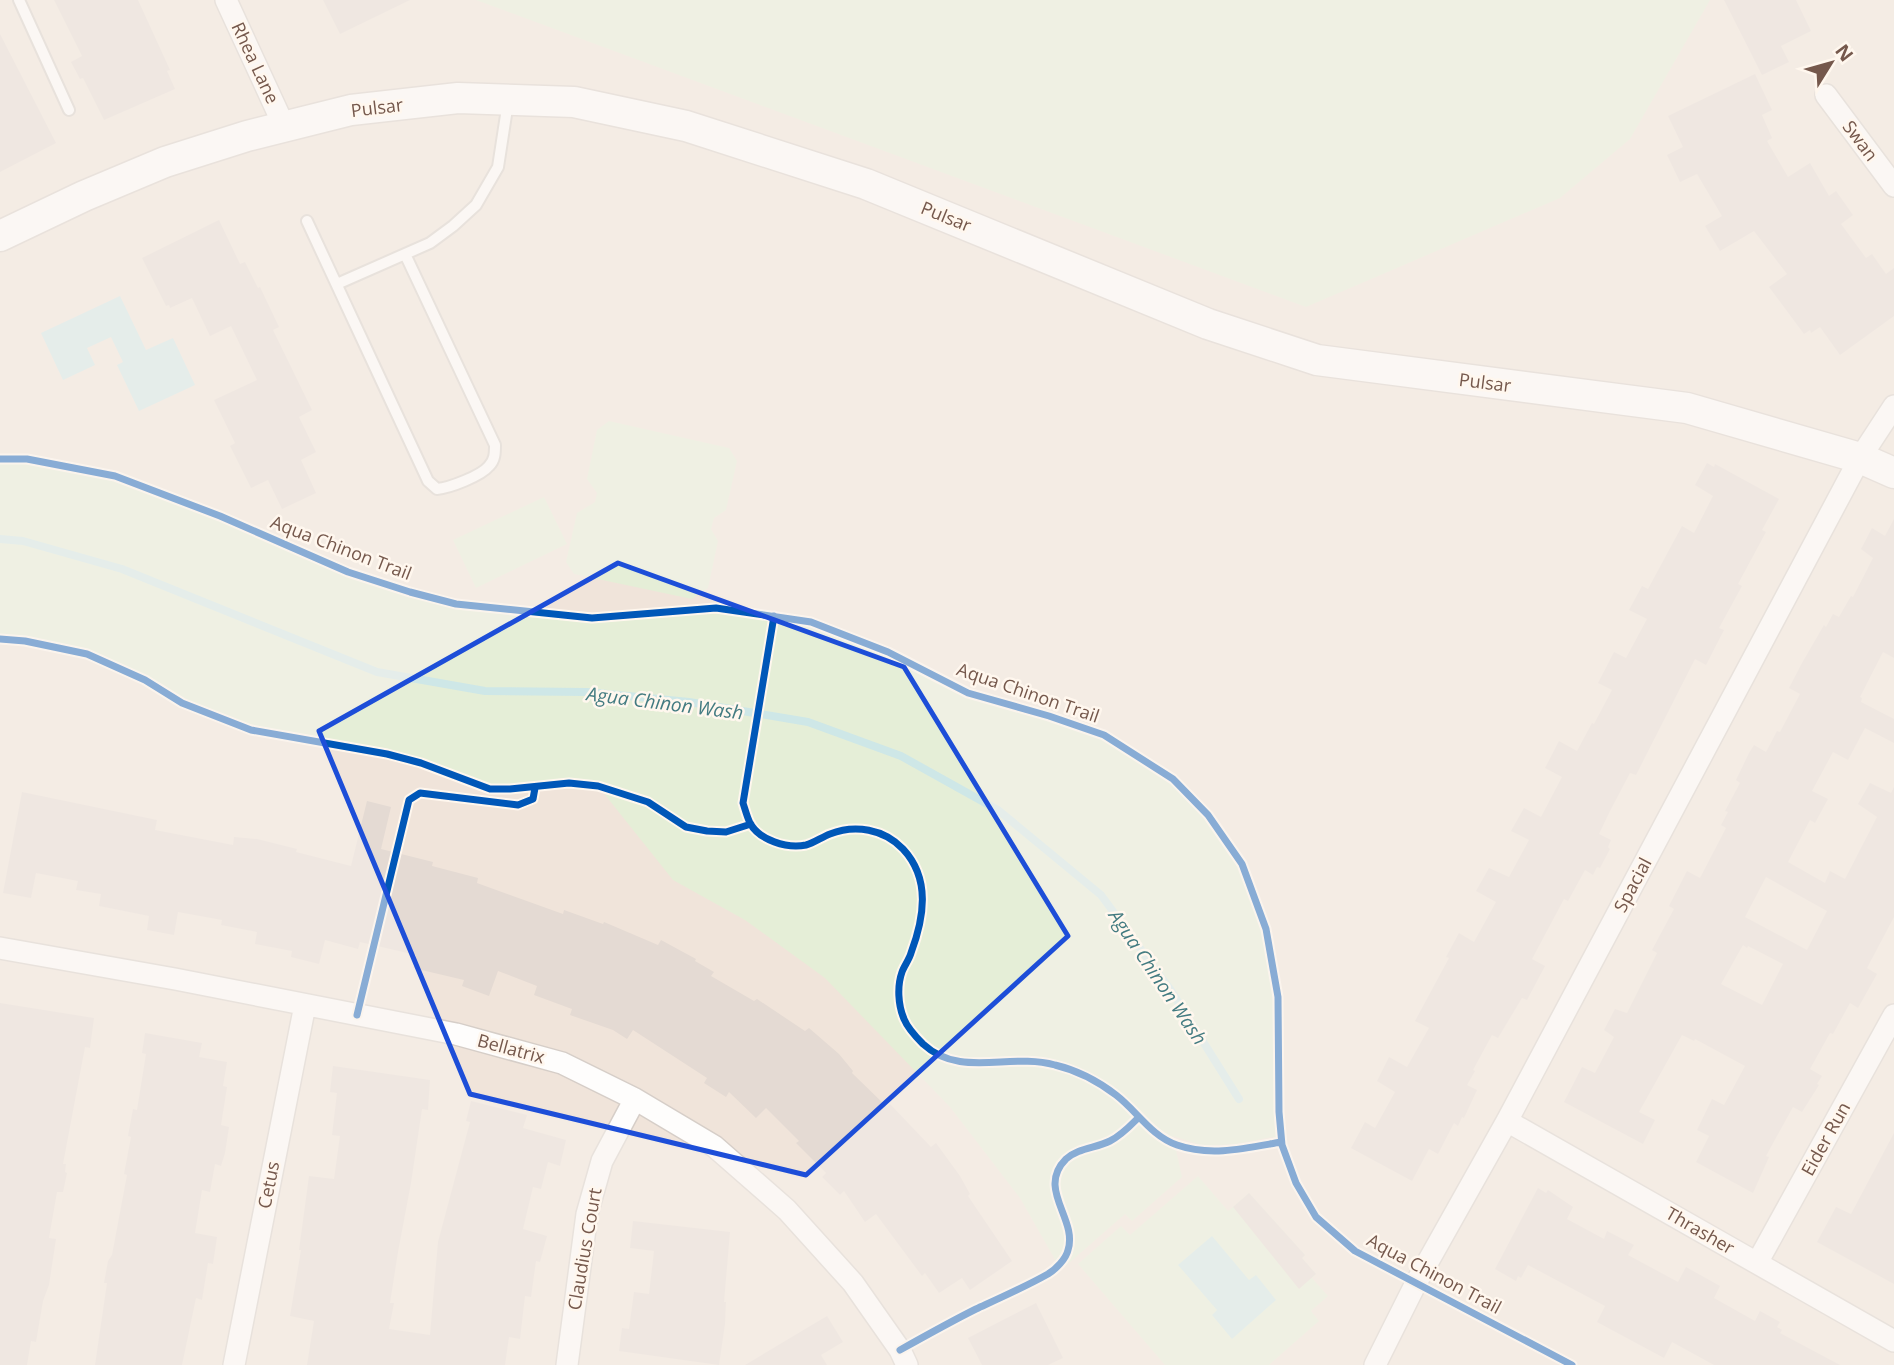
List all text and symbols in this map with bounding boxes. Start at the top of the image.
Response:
street label: Rhea Lane [227,18,285,107]
north arrow [1796,28,1866,98]
text: N [1830,39,1860,67]
street label: Pulsar [349,92,405,122]
street label: Swan [1838,115,1884,166]
street label: Pulsar [918,195,976,237]
street label: Pulsar [1458,367,1513,397]
street label: Aqua Chinon Trail [268,509,415,585]
street label: Aqua Chinon Trail [954,656,1103,728]
water label: Agua Chinon Wash [583,680,745,726]
street label: Spacial [1608,853,1656,916]
water label: Agua Chinon Wash [1102,903,1213,1050]
street label: Bellatrix [475,1028,548,1069]
street label: Eider Run [1795,1097,1855,1180]
street label: Cetus [252,1159,284,1210]
street label: Claudius Court [561,1186,607,1312]
street label: Thrasher [1662,1201,1740,1260]
street label: Aqua Chinon Trail [1363,1228,1506,1319]

